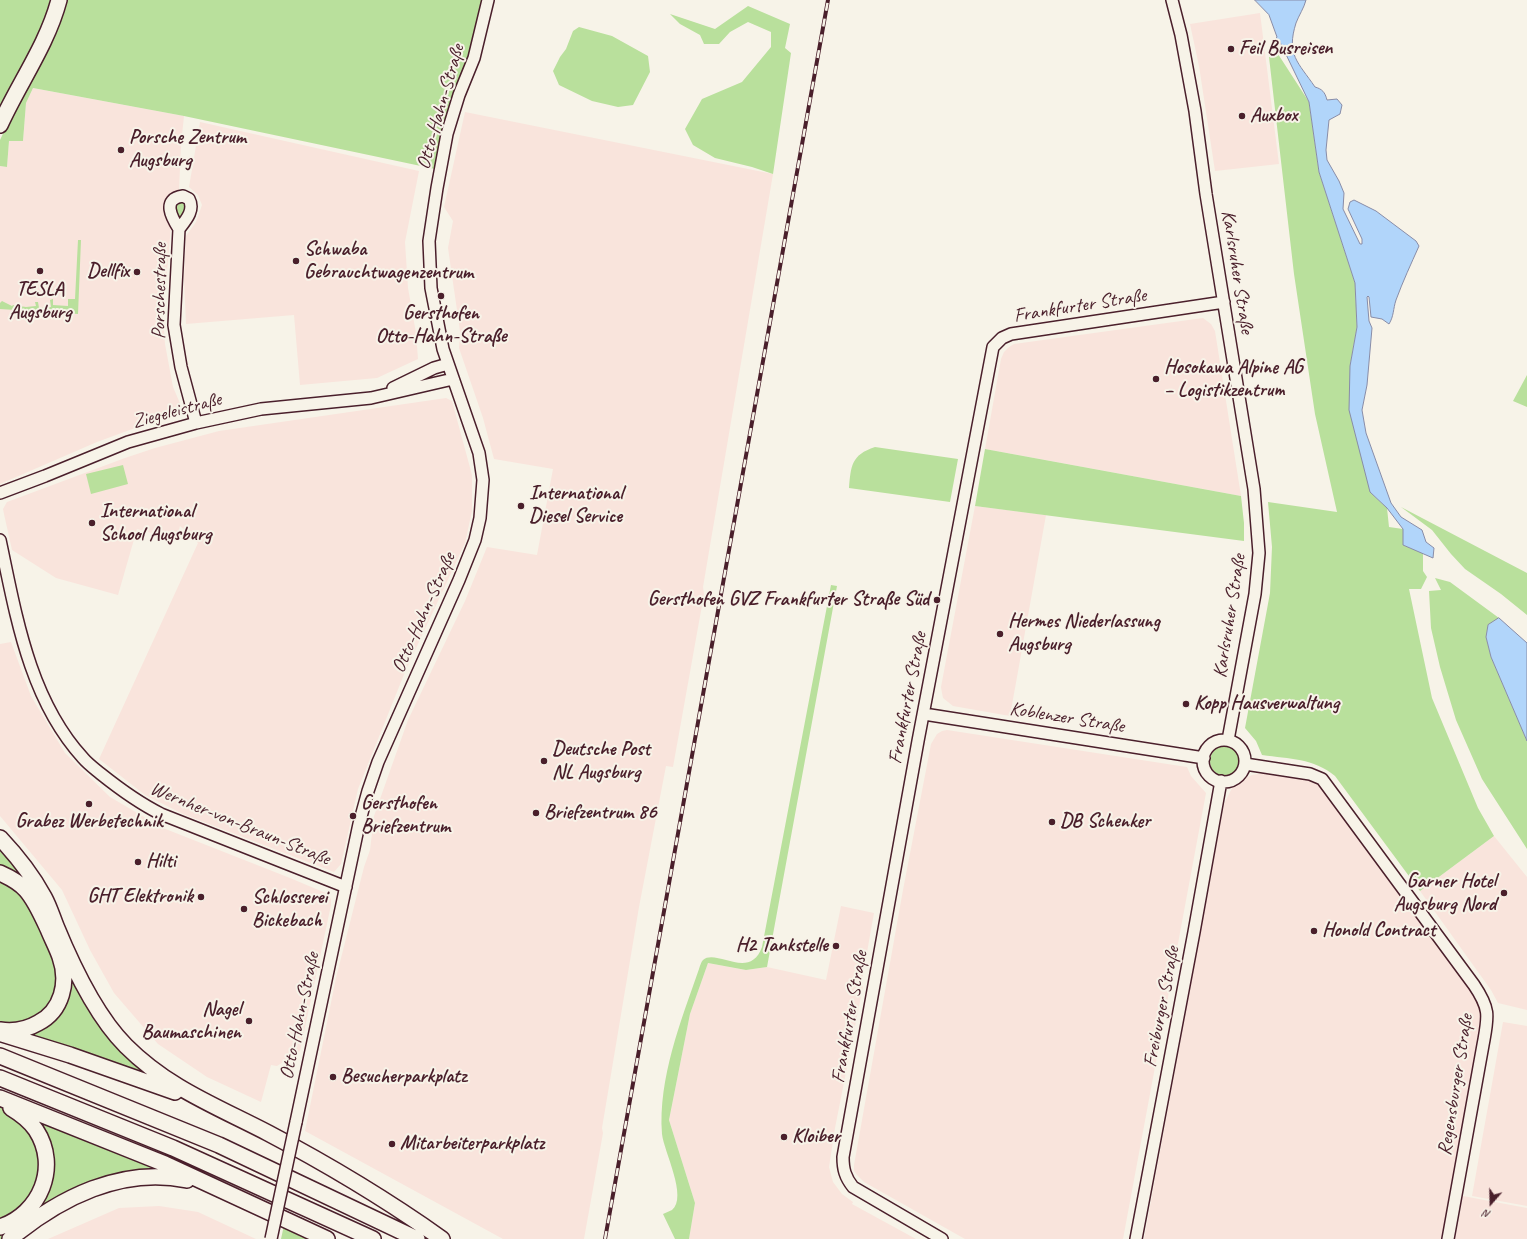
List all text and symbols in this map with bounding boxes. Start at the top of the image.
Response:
place label: Feil Busreisen [1239,37,1333,61]
street label: Otto-Hahn-Straße [412,42,470,172]
marker: Feil Busreisen [1226,44,1236,54]
place label: Auxbox [1250,104,1297,128]
marker: Auxbox [1237,111,1247,121]
place label: Porsche Zentrum Augsburg [129,126,246,173]
marker: Porsche Zentrum Augsburg [116,145,126,155]
street label: Karlsruher Straße [1215,209,1259,335]
place label: Schwaba Gebrauchtwagenzentrum [304,238,473,285]
street label: Porschestraße [147,243,173,339]
marker: Schwaba Gebrauchtwagenzentrum [291,256,301,266]
place label: Dellfix [87,260,129,284]
marker: TESLA Augsburg [35,266,45,276]
marker: Dellfix [132,267,142,277]
place label: TESLA Augsburg [9,278,71,325]
street label: Frankfurter Straße [1012,284,1148,328]
marker: Gersthofen Otto-Hahn-Straße [436,291,446,301]
place label: Gersthofen Otto-Hahn-Straße [376,302,506,349]
place label: Hosokawa Alpine AG – Logistikzentrum [1164,356,1303,403]
marker: Hosokawa Alpine AG – Logistikzentrum [1151,374,1161,384]
street label: Ziegeleistraße [130,388,224,434]
place label: International Diesel Service [529,482,623,529]
place label: International School Augsburg [100,500,211,547]
marker: International Diesel Service [516,501,526,511]
marker: International School Augsburg [87,518,97,528]
street label: Otto-Hahn-Straße [387,549,461,677]
street label: Karlsruher Straße [1208,553,1252,679]
place label: Gersthofen GVZ Frankfurter Straße Süd [648,588,929,612]
marker: Gersthofen GVZ Frankfurter Straße Süd [932,595,942,605]
place label: Hermes Niederlassung Augsburg [1008,610,1160,657]
marker: Hermes Niederlassung Augsburg [995,629,1005,639]
street label: Frankfurter Straße [883,630,933,766]
place label: Kopp Hausverwaltung [1194,692,1339,716]
street label: Koblenzer Straße [1008,697,1126,739]
marker: Kopp Hausverwaltung [1181,699,1191,709]
place label: Deutsche Post NL Augsburg [552,738,650,785]
marker: Deutsche Post NL Augsburg [539,756,549,766]
street label: Wernher-von-Braun-Straße [146,777,334,871]
place label: Gersthofen Briefzentrum [361,792,450,839]
marker: Grabez Werbetechnik [84,799,94,809]
place label: Briefzentrum 86 [544,801,656,825]
marker: Briefzentrum 86 [531,808,541,818]
place label: Grabez Werbetechnik [15,810,163,834]
place label: DB Schenker [1060,810,1150,834]
marker: Gersthofen Briefzentrum [348,811,358,821]
marker: DB Schenker [1047,817,1057,827]
place label: Hilti [146,850,176,874]
marker: Hilti [133,857,143,867]
place label: Garner Hotel Augsburg Nord [1394,870,1496,917]
place label: GHT Elektronik [88,885,193,909]
place label: Schlosserei Bickebach [252,886,327,933]
marker: Garner Hotel Augsburg Nord [1499,888,1509,898]
marker: GHT Elektronik [196,892,206,902]
marker: Schlosserei Bickebach [239,904,249,914]
place label: Honold Contract [1322,919,1435,943]
marker: Honold Contract [1309,926,1319,936]
place label: H2 Tankstelle [736,934,828,958]
marker: H2 Tankstelle [831,941,841,951]
street label: Freiburger Straße [1139,945,1185,1069]
street label: Frankfurter Straße [827,949,873,1085]
street label: Otto-Hahn-Straße [275,950,325,1082]
place label: Nagel Baumaschinen [141,998,241,1045]
street label: Regensburger Straße [1433,1013,1479,1157]
marker: Nagel Baumaschinen [244,1016,254,1026]
place label: Besucherparkplatz [341,1065,466,1089]
marker: Besucherparkplatz [328,1072,338,1082]
place label: Kloiber [792,1125,840,1149]
place label: Mitarbeiterparkplatz [400,1132,544,1156]
marker: Kloiber [779,1132,789,1142]
marker: Mitarbeiterparkplatz [387,1139,397,1149]
north arrow [1471,1183,1511,1223]
text: N [1481,1207,1492,1222]

